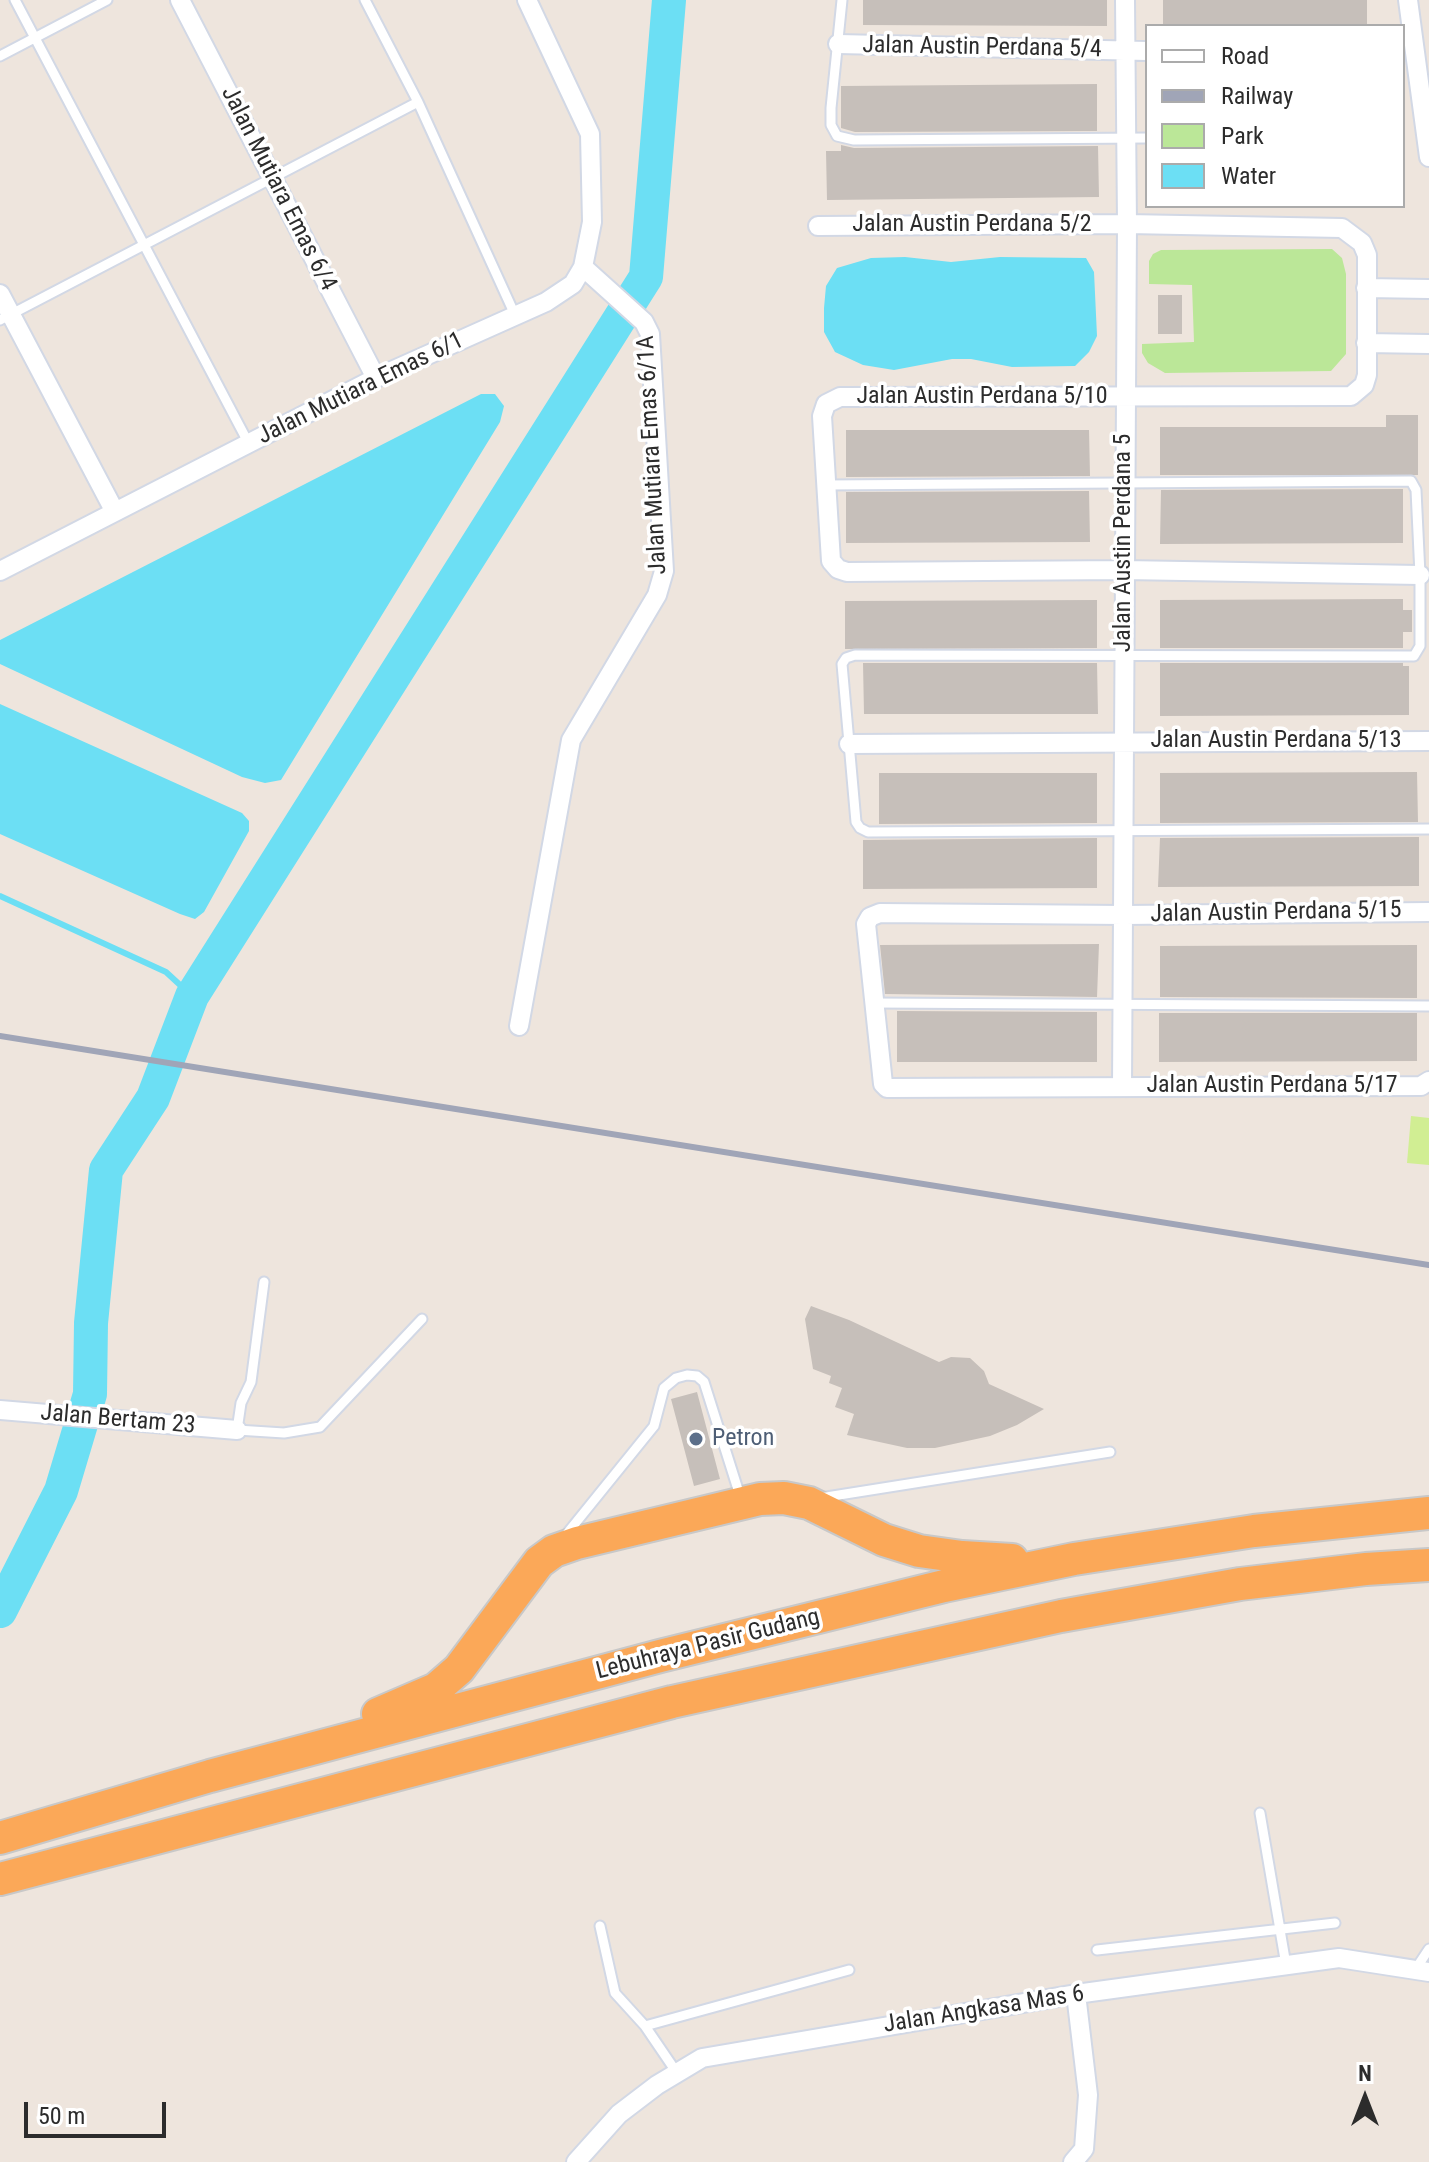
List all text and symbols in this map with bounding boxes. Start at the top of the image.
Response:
legend [1145,24,1405,208]
street label: Jalan Austin Perdana 5/4 [862,32,1102,64]
text: Road [1221,42,1269,70]
street label: Jalan Mutiara Emas 6/4 [214,82,342,296]
text: Railway [1221,82,1293,110]
text: Park [1221,122,1264,150]
text: Water [1221,162,1276,190]
street label: Jalan Austin Perdana 5/2 [852,211,1092,239]
street label: Jalan Mutiara Emas 6/1 [253,327,469,451]
street label: Jalan Mutiara Emas 6/1A [632,335,674,575]
street label: Jalan Austin Perdana 5/10 [856,383,1108,411]
street label: Jalan Austin Perdana 5 [1110,434,1138,652]
street label: Jalan Austin Perdana 5/13 [1150,727,1402,755]
street label: Jalan Austin Perdana 5/15 [1150,896,1402,930]
street label: Jalan Austin Perdana 5/17 [1146,1072,1398,1100]
street label: Jalan Bertam 23 [39,1399,197,1441]
place label: Petron [712,1425,774,1453]
marker: Petron [687,1430,705,1448]
street label: Lebuhraya Pasir Gudang [593,1603,823,1687]
street label: Jalan Angkasa Mas 6 [882,1980,1086,2040]
north arrow [1325,2058,1405,2138]
text: N [1358,2061,1372,2086]
scale bar [28,2086,170,2136]
text: 50 m [38,2102,85,2130]

